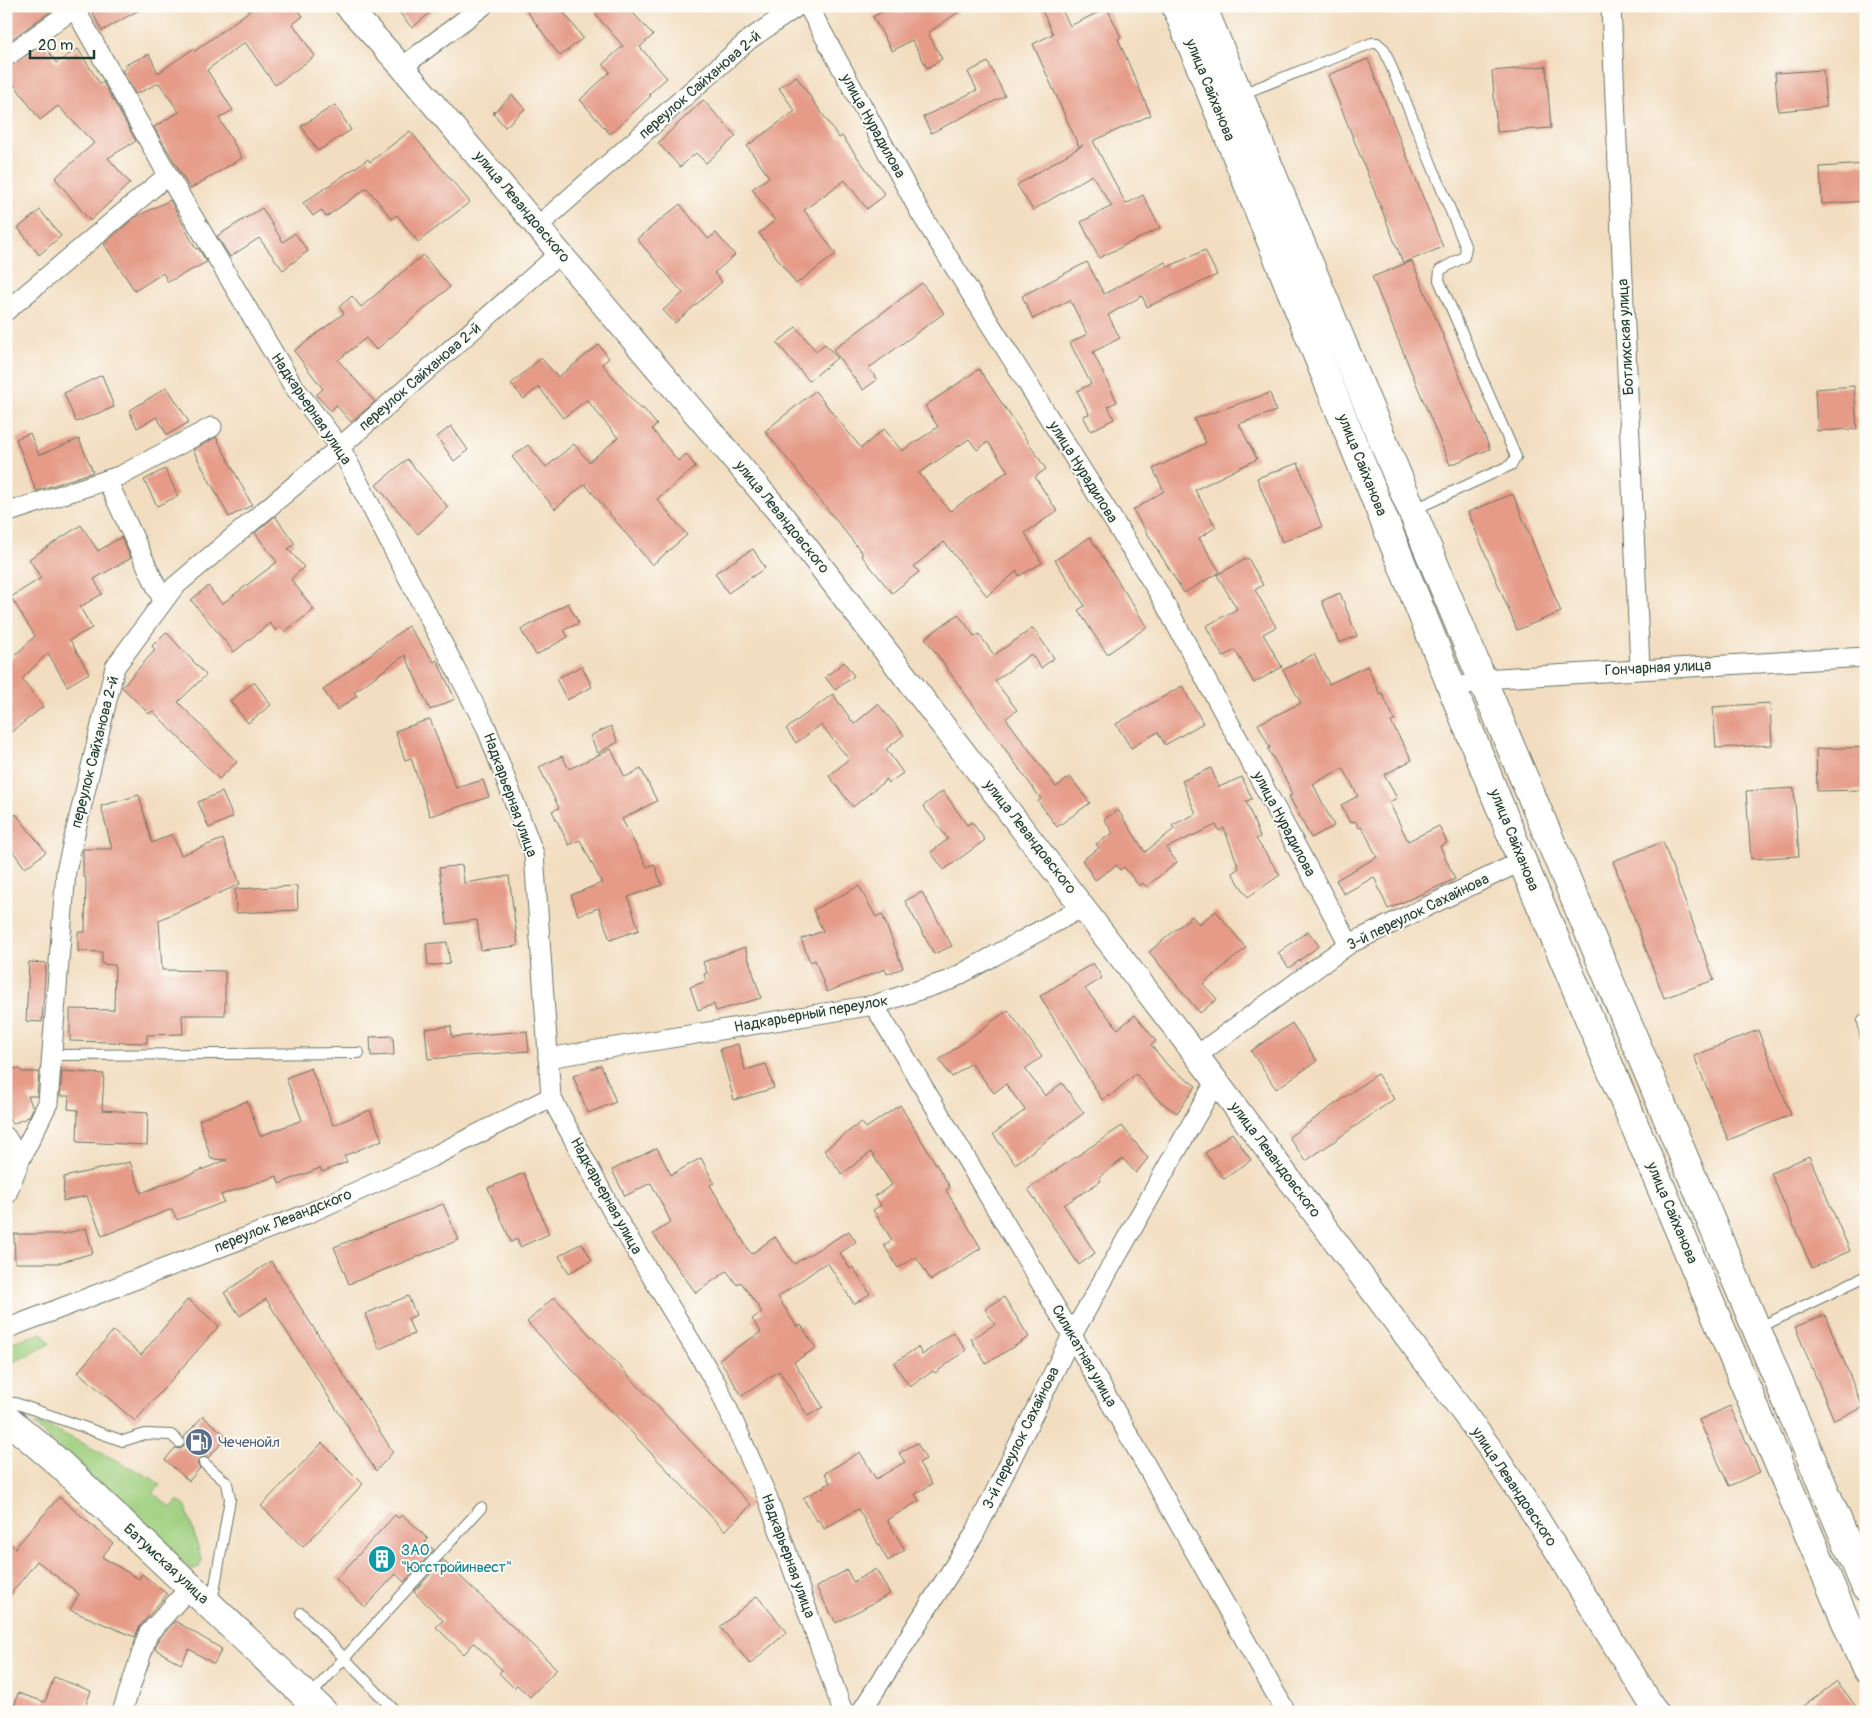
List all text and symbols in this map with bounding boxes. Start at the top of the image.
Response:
street label: переулок Сайханова 2-й [635,27,765,143]
scale bar [30,28,94,60]
street label: улица Сайханова [1181,35,1239,144]
text: 20 m [38,36,73,55]
street label: улица Нурадилова [836,70,910,182]
street label: улица Левандовского [469,147,574,267]
street label: Ботлихская улица [1613,278,1639,396]
street label: переулок Сайханова 2-й [355,319,485,435]
street label: Надкарьерная улица [267,349,355,469]
street label: улица Сайханова [1333,410,1391,519]
street label: улица Нурадилова [1044,417,1122,526]
street label: улица Левандовского [730,456,833,577]
street label: Гончарная улица [1604,656,1712,680]
street label: переулок Сайханова 2-й [67,674,123,830]
street label: Надкарьерная улица [479,730,541,860]
street label: улица Нурадилова [1248,767,1320,880]
street label: улица Левандовского [979,775,1081,898]
street label: улица Сайханова [1485,785,1543,894]
street label: 3-й переулок Сахайнова [1344,869,1492,955]
street label: Надкарьерный переулок [733,991,890,1037]
street label: улица Левандовского [1225,1098,1325,1222]
street label: Надкарьерная улица [566,1134,646,1258]
street label: улица Сайханова [1642,1158,1702,1267]
street label: переулок Левандского [211,1185,355,1257]
street label: Силикатная улица [1047,1302,1121,1410]
street label: 3-й переулок Сахайнова [978,1364,1064,1512]
street label: улица Левандовского [1466,1423,1561,1550]
fuel station icon: Чеченойл [184,1427,214,1457]
place label: Чеченойл [218,1433,280,1452]
street label: Надкарьерная улица [757,1491,819,1621]
street label: Батумская улица [119,1520,213,1608]
place label: ЗАО "Югстройинвест" [401,1541,512,1577]
building icon: ЗАО "Югстройинвест" [367,1544,397,1574]

